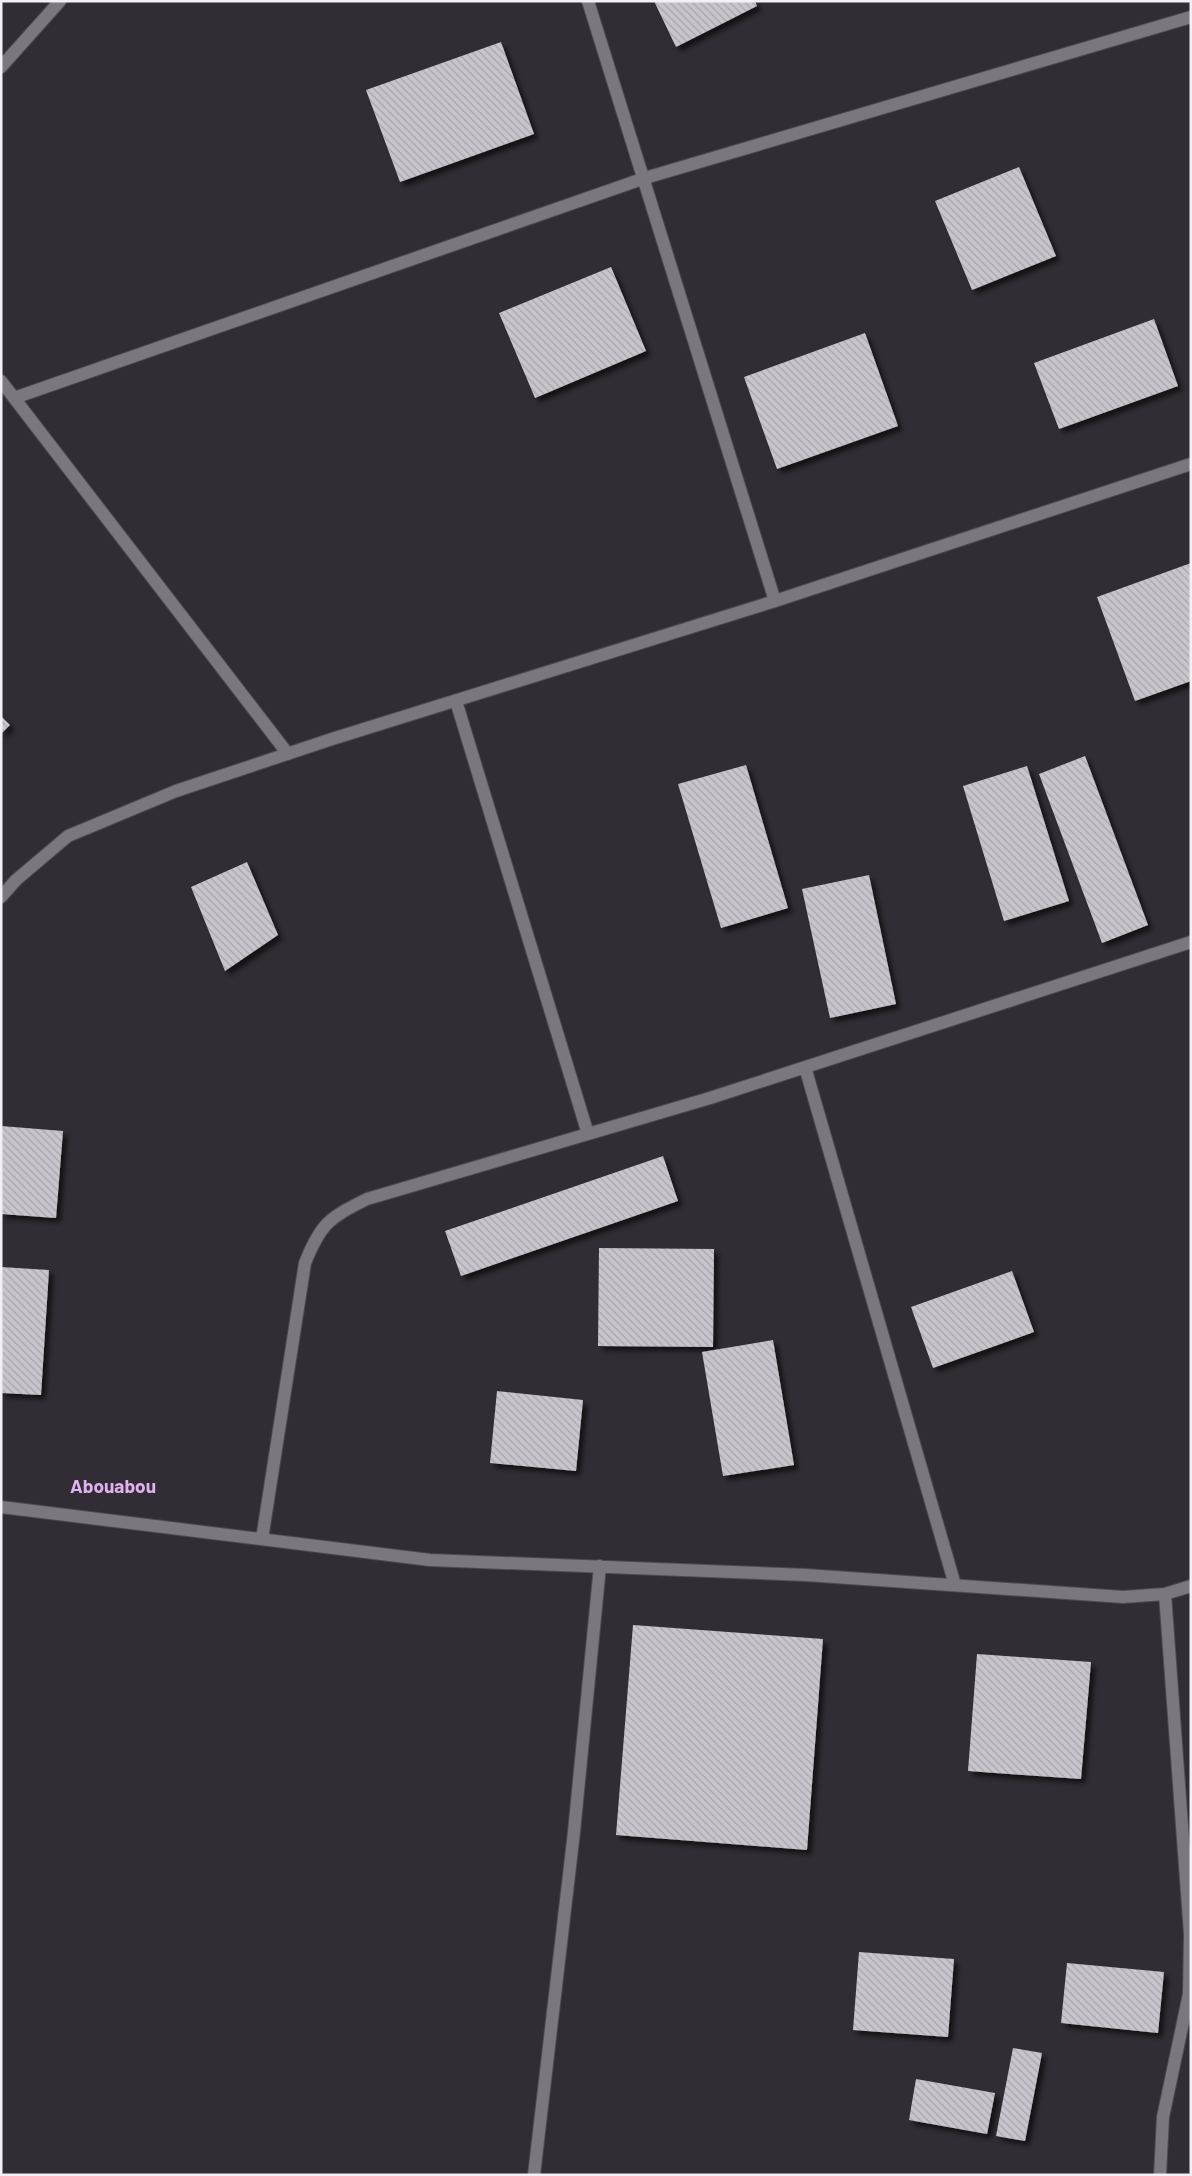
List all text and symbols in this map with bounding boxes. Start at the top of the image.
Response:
district label: Abouabou [70,1474,156,1497]

